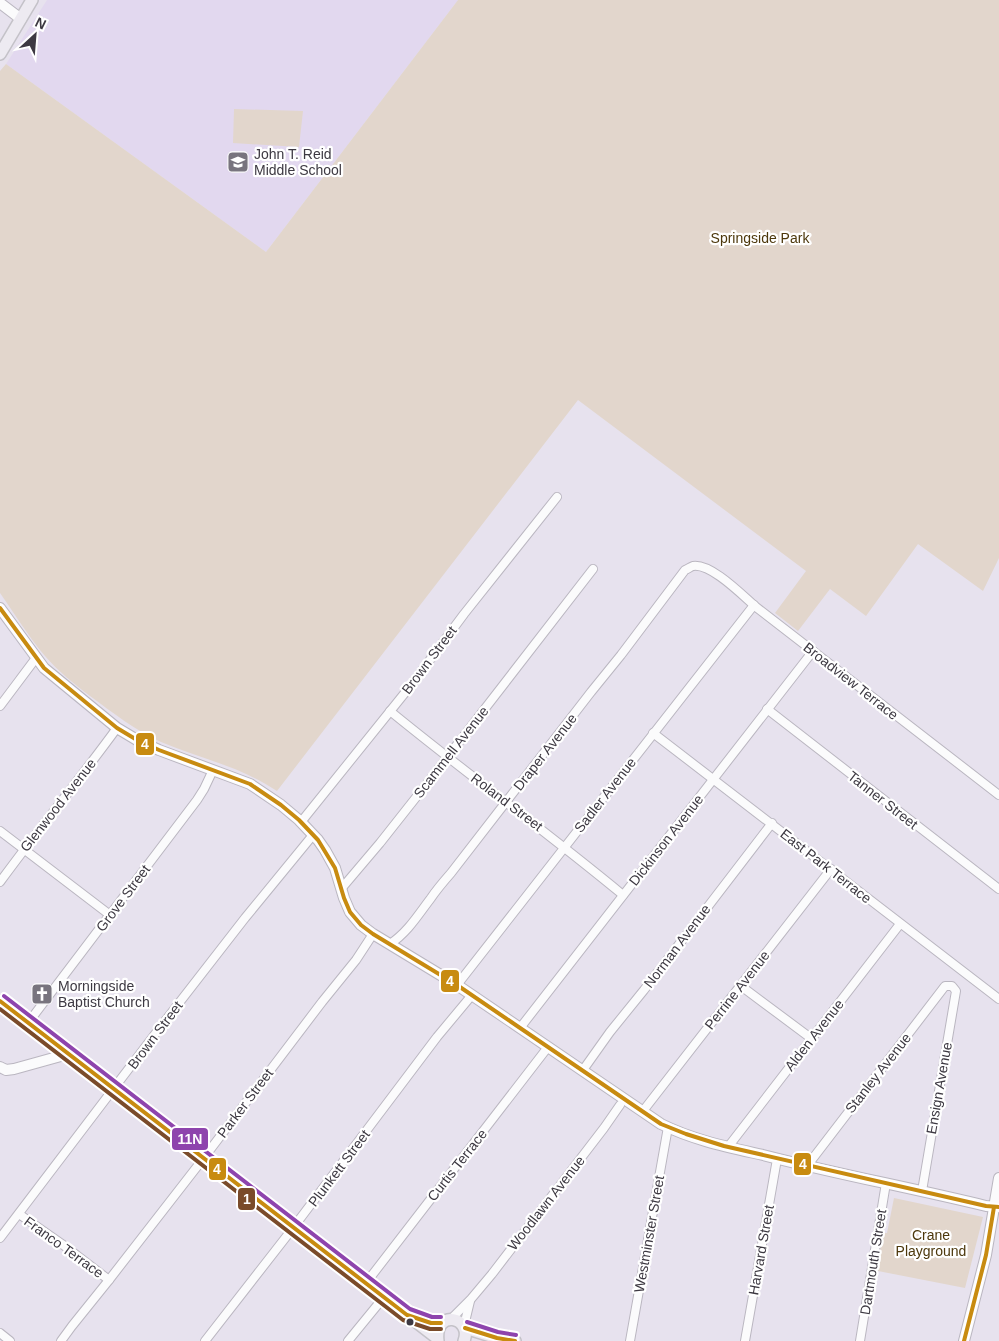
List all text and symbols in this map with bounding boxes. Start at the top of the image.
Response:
north arrow [10,10,60,60]
text: N [33,14,49,33]
place label: John T. Reid Middle School [254,146,342,178]
school or university icon: John T. Reid Middle School [226,150,250,174]
park label: Springside Park [711,230,810,246]
street label: Brown Street [398,623,460,697]
street label: Broadview Terrace [800,639,902,723]
street label: Scammell Avenue [410,703,492,801]
street label: Draper Avenue [510,710,580,794]
line badge: 4 [135,732,155,756]
text: 4 [141,736,149,752]
street label: Sadler Avenue [571,754,639,836]
street label: Glenwood Avenue [17,755,99,855]
street label: Tanner Street [845,768,921,832]
street label: Roland Street [468,770,546,834]
street label: Dickinson Avenue [626,791,707,889]
street label: East Park Terrace [777,826,875,907]
street label: Grove Street [93,861,153,935]
street label: Norman Avenue [640,901,714,991]
street label: Perrine Avenue [701,947,773,1033]
line badge: 4 [440,969,460,993]
text: 4 [446,973,454,989]
place label: Morningside Baptist Church [58,978,150,1010]
church icon: Morningside Baptist Church [30,982,54,1006]
street label: Alden Avenue [781,996,847,1074]
street label: Brown Street [124,998,186,1072]
street label: Stanley Avenue [842,1030,914,1116]
street label: Ensign Avenue [923,1041,955,1135]
street label: Parker Street [214,1065,276,1141]
street label: Plunkett Street [305,1126,373,1209]
street label: Curtis Terrace [424,1126,490,1204]
line badge: 11N [171,1127,209,1151]
text: 11N [178,1131,202,1147]
street label: Woodlawn Avenue [504,1152,588,1253]
line badge: 4 [793,1152,812,1176]
text: 4 [799,1156,807,1172]
line badge: 4 [208,1157,227,1181]
text: 4 [213,1161,221,1177]
street label: Westminster Street [631,1174,667,1294]
line badge: 1 [237,1187,256,1211]
text: 1 [243,1191,251,1207]
street label: Harvard Street [745,1204,777,1296]
street label: Dartmouth Street [857,1208,889,1316]
street label: Franco Terrace [21,1213,107,1281]
park label: Crane Playground [896,1227,966,1259]
unlabelled marker [405,1317,415,1327]

